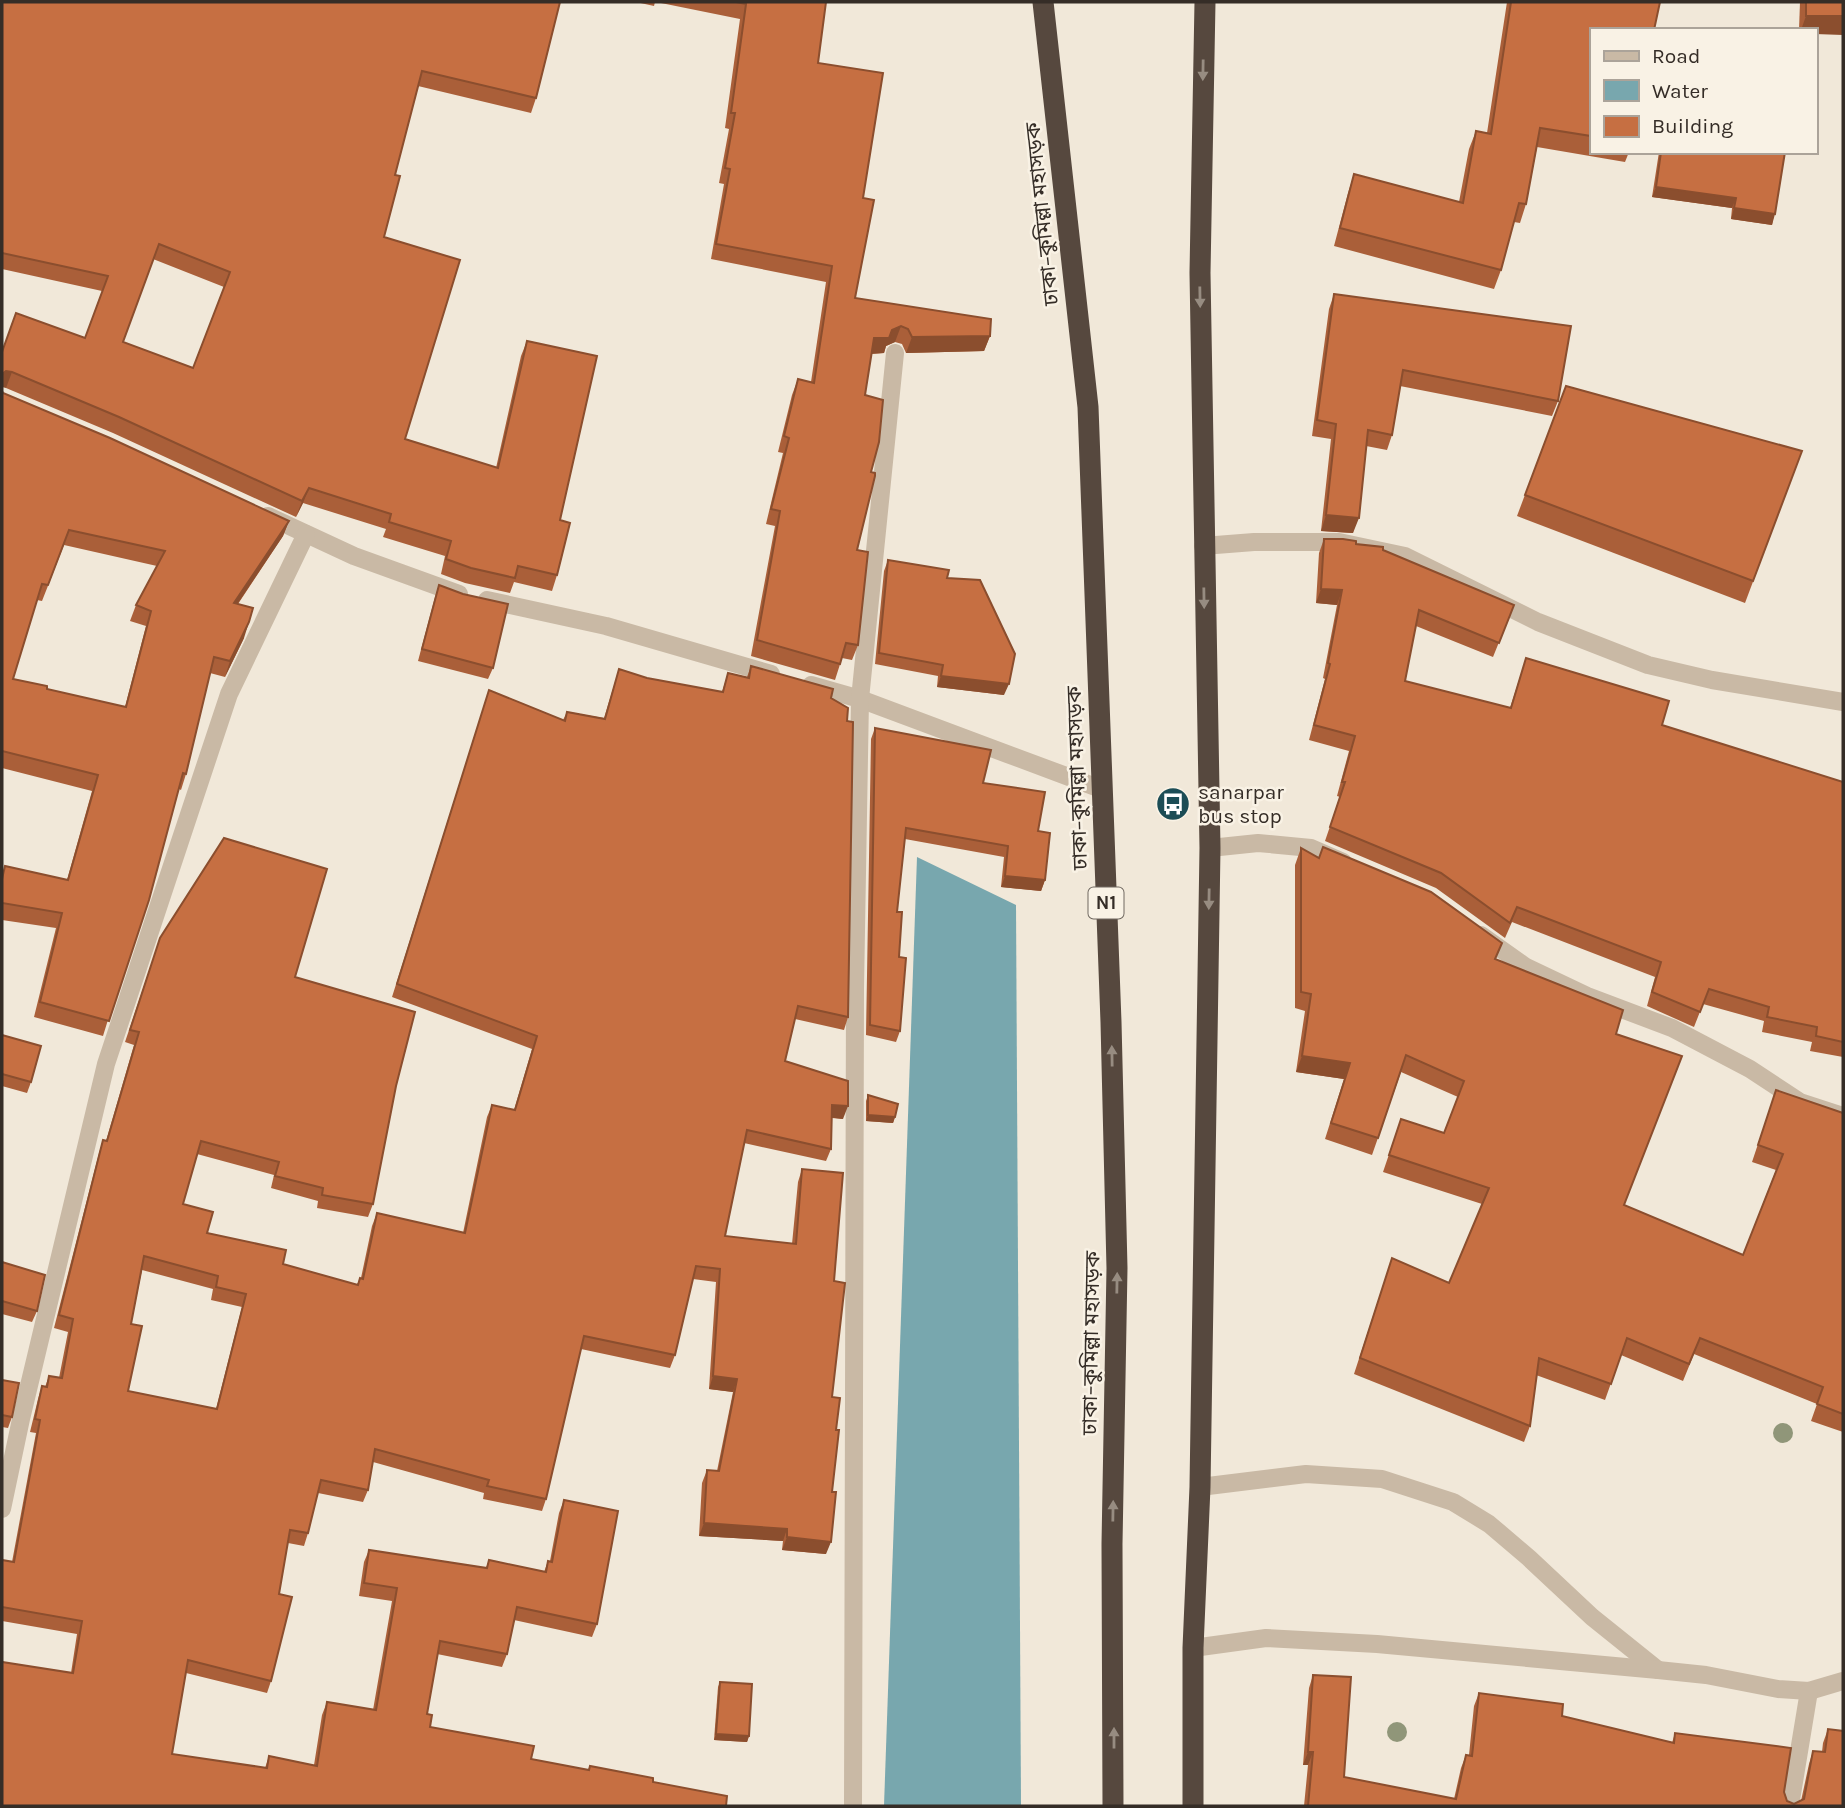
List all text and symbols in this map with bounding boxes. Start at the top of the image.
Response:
legend [1590,28,1817,154]
text: Road [1652,44,1700,68]
one-way arrow [1198,59,1209,81]
text: Water [1652,79,1708,103]
text: Building [1652,114,1733,138]
street label: ঢাকা–কুমিল্লা মহাসড়ক [1020,120,1064,308]
one-way arrow [1194,287,1206,309]
one-way arrow [1198,588,1210,610]
street label: ঢাকা–কুমিল্লা মহাসড়ক [1062,685,1092,871]
place label: sanarpar bus stop [1198,780,1284,828]
bus stop icon: sanarpar bus stop [1154,785,1192,823]
road number: N1 [1088,888,1124,918]
one-way arrow [1203,889,1215,911]
one-way arrow [1106,1044,1118,1066]
street label: ঢাকা–কুমিল্লা মহাসড়ক [1077,1250,1105,1436]
one-way arrow [1111,1272,1123,1294]
one-way arrow [1107,1499,1118,1521]
one-way arrow [1108,1727,1120,1749]

